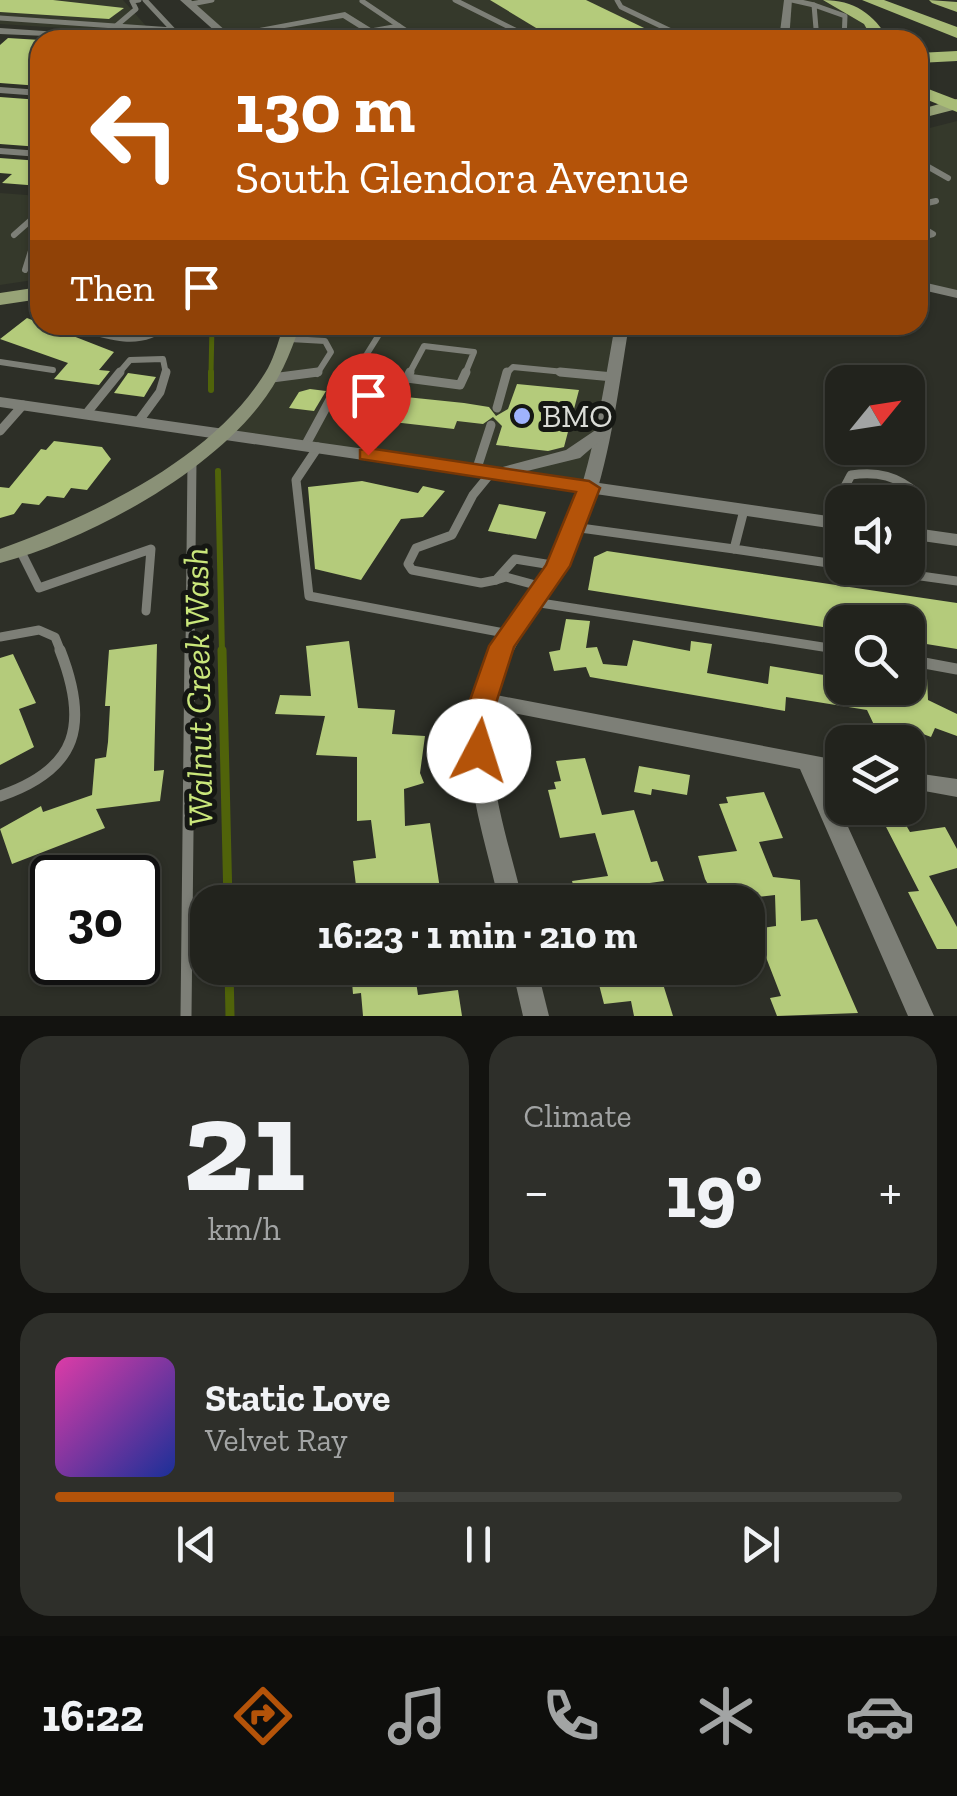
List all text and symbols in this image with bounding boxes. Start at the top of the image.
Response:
text: 130 m [235,66,415,150]
icon: left [70,70,200,200]
text: South Glendora Avenue [235,151,689,205]
icon: arrive [174,260,229,315]
text: Then [70,265,154,311]
pin [326,353,411,456]
north arrow [825,365,925,465]
map controls [825,365,925,825]
icon: arrive [341,368,396,423]
place label: BMO [542,397,613,435]
marker: BMO [511,405,533,427]
button: sound [825,485,925,585]
water label: Walnut Creek Wash [175,547,221,827]
button: search [825,605,925,705]
position arrow [427,699,531,803]
button: layers [825,725,925,825]
speed limit sign: 30 [30,855,160,985]
text: 16:23 · 1 min · 210 m [318,912,637,958]
text: 21 [183,1067,305,1223]
text: Climate [524,1097,632,1135]
text: 19° [666,1146,762,1236]
text: − [524,1158,549,1224]
text: + [879,1158,902,1224]
text: km/h [208,1210,281,1248]
text: Static Love [205,1375,390,1421]
text: Velvet Ray [205,1421,348,1459]
icon: previous [169,1517,224,1572]
icon: pause [451,1517,506,1572]
icon: next [733,1517,788,1572]
icon: directions [228,1681,298,1751]
icon: music [382,1681,452,1751]
icon: phone [536,1681,606,1751]
icon: climate [691,1681,761,1751]
icon: car [845,1681,915,1751]
text: 16:22 [42,1689,144,1743]

